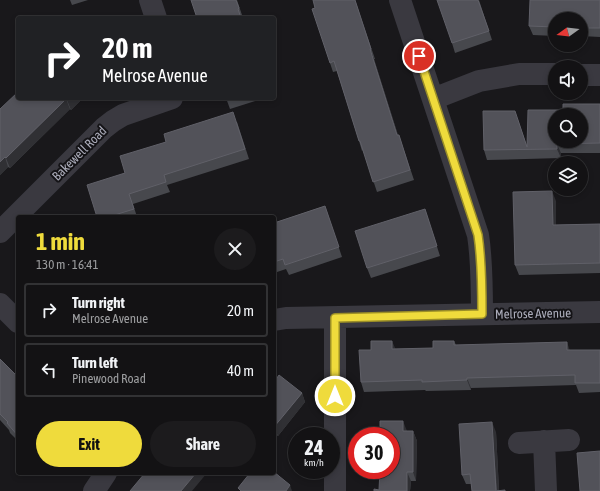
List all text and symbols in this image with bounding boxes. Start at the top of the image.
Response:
north arrow [548,12,588,52]
map controls [548,12,588,196]
icon: right [36,32,88,84]
text: 20 m [102,32,152,64]
pin [402,39,436,73]
icon: arrive [408,45,430,67]
button: sound [548,60,588,100]
text: Melrose Avenue [102,65,208,86]
button: search [548,108,588,148]
street label: Bakewell Road [49,123,110,184]
button: layers [548,156,588,196]
text: 1 min [36,228,85,255]
button: close [214,228,256,270]
text: 130 m · 16:41 [36,257,99,272]
text: Turn right [72,294,125,311]
icon: right [38,299,60,321]
text: 20 m [227,302,254,319]
street label: Melrose Avenue [495,305,571,322]
text: Melrose Avenue [72,311,148,326]
text: Turn left [72,354,118,371]
icon: left [38,359,60,381]
text: 40 m [227,362,254,379]
text: Pinewood Road [72,371,146,386]
position arrow [314,375,356,417]
button: Exit [36,421,142,467]
button: Share [150,421,256,467]
speed limit sign: 30 [348,427,400,479]
text: 24 [305,436,323,459]
text: km/h [304,457,324,468]

